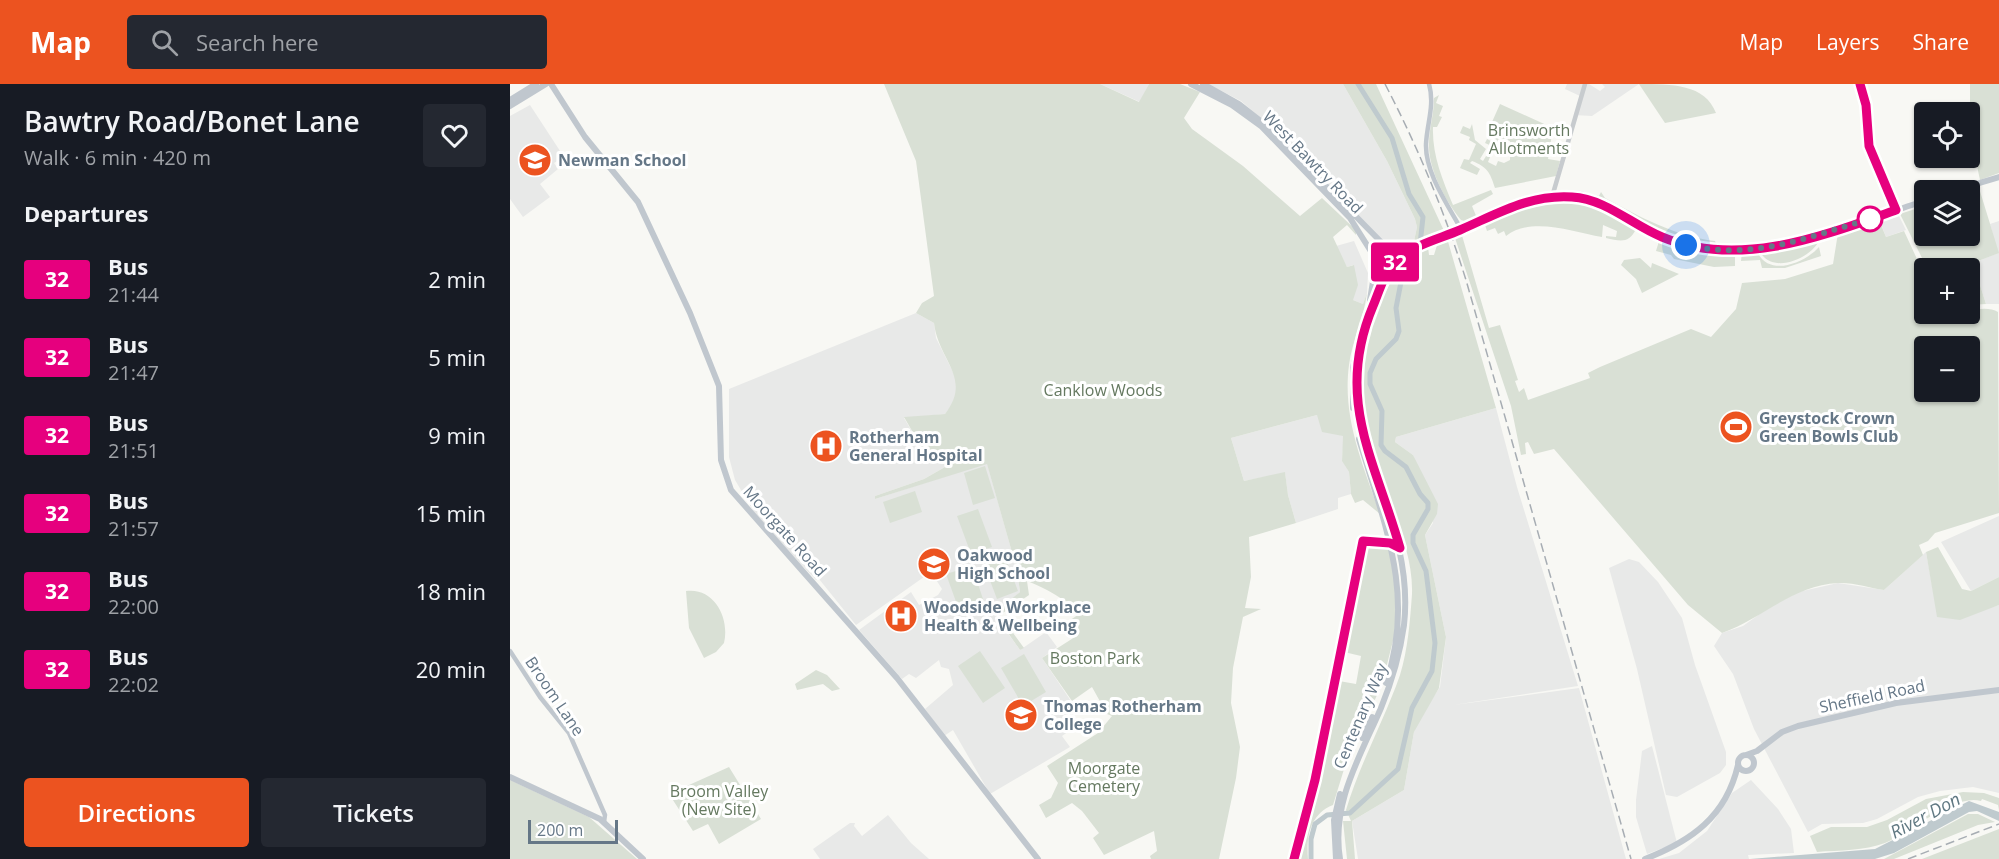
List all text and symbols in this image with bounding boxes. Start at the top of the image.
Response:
search box [127,15,547,69]
text: Map [30,23,91,61]
icon: search [148,26,181,59]
text: Search here [196,27,319,57]
text: Map [1740,28,1783,56]
text: Layers [1816,28,1880,56]
text: Share [1913,28,1969,56]
text: Bawtry Road/Bonet Lane [24,102,360,140]
map controls [1914,102,1980,402]
button: locate [1914,102,1980,168]
button: heart [423,104,486,167]
street label: West Bawtry Road [1258,106,1368,218]
park label: Brinsworth Allotments [1488,119,1570,159]
school or university icon: Newman School [517,142,553,178]
text: Walk · 6 min · 420 m [24,144,211,171]
place label: Newman School [558,149,686,171]
button: layers [1914,180,1980,246]
text: Departures [24,198,148,228]
unlabelled marker [1857,206,1883,232]
your location [1671,230,1701,260]
line badge: 32 [1368,242,1422,282]
text: 32 [1383,248,1407,276]
text: Bus [108,251,148,281]
button: + [1914,258,1980,324]
text: 2 min [428,264,486,294]
text: 32 [45,265,69,293]
text: 21:44 [108,281,159,308]
text: Bus [108,329,148,359]
button: − [1914,336,1980,402]
text: 5 min [428,342,486,372]
text: 32 [45,343,69,371]
text: 21:47 [108,359,159,386]
park label: Canklow Woods [1044,379,1162,401]
text: Bus [108,407,148,437]
place label: Greystock Crown Green Bowls Club [1759,407,1899,447]
sports icon: Greystock Crown Green Bowls Club [1718,409,1754,445]
text: 9 min [428,420,486,450]
text: 32 [45,421,69,449]
place label: Rotherham General Hospital [849,426,983,466]
hospital icon: Rotherham General Hospital [808,428,844,464]
text: 21:51 [108,437,159,464]
street label: Moorgate Road [738,481,832,581]
text: Bus [108,485,148,515]
text: 15 min [416,498,486,528]
text: 32 [45,499,69,527]
text: 21:57 [108,515,159,542]
place label: Oakwood High School [957,544,1050,584]
school or university icon: Oakwood High School [916,546,952,582]
text: Bus [108,563,148,593]
text: 18 min [416,576,486,606]
text: 32 [45,577,69,605]
text: 22:00 [108,593,159,620]
place label: Woodside Workplace Health & Wellbeing [924,596,1091,636]
hospital icon: Woodside Workplace Health & Wellbeing [883,598,919,634]
text: Bus [108,641,148,671]
park label: Boston Park [1050,647,1141,669]
street label: Broom Lane [520,652,590,740]
text: 20 min [416,654,486,684]
text: 32 [45,655,69,683]
street label: Centenary Way [1328,659,1393,772]
text: 22:02 [108,671,159,698]
street label: Sheffield Road [1817,674,1927,718]
place label: Thomas Rotherham College [1044,695,1202,735]
school or university icon: Thomas Rotherham College [1003,697,1039,733]
park label: Moorgate Cemetery [1068,757,1141,797]
button: Directions [24,778,249,847]
button: Tickets [261,778,486,847]
park label: Broom Valley (New Site) [670,780,769,820]
water label: River Don [1886,786,1964,844]
scale bar [528,817,618,844]
text: 200 m [537,819,583,841]

